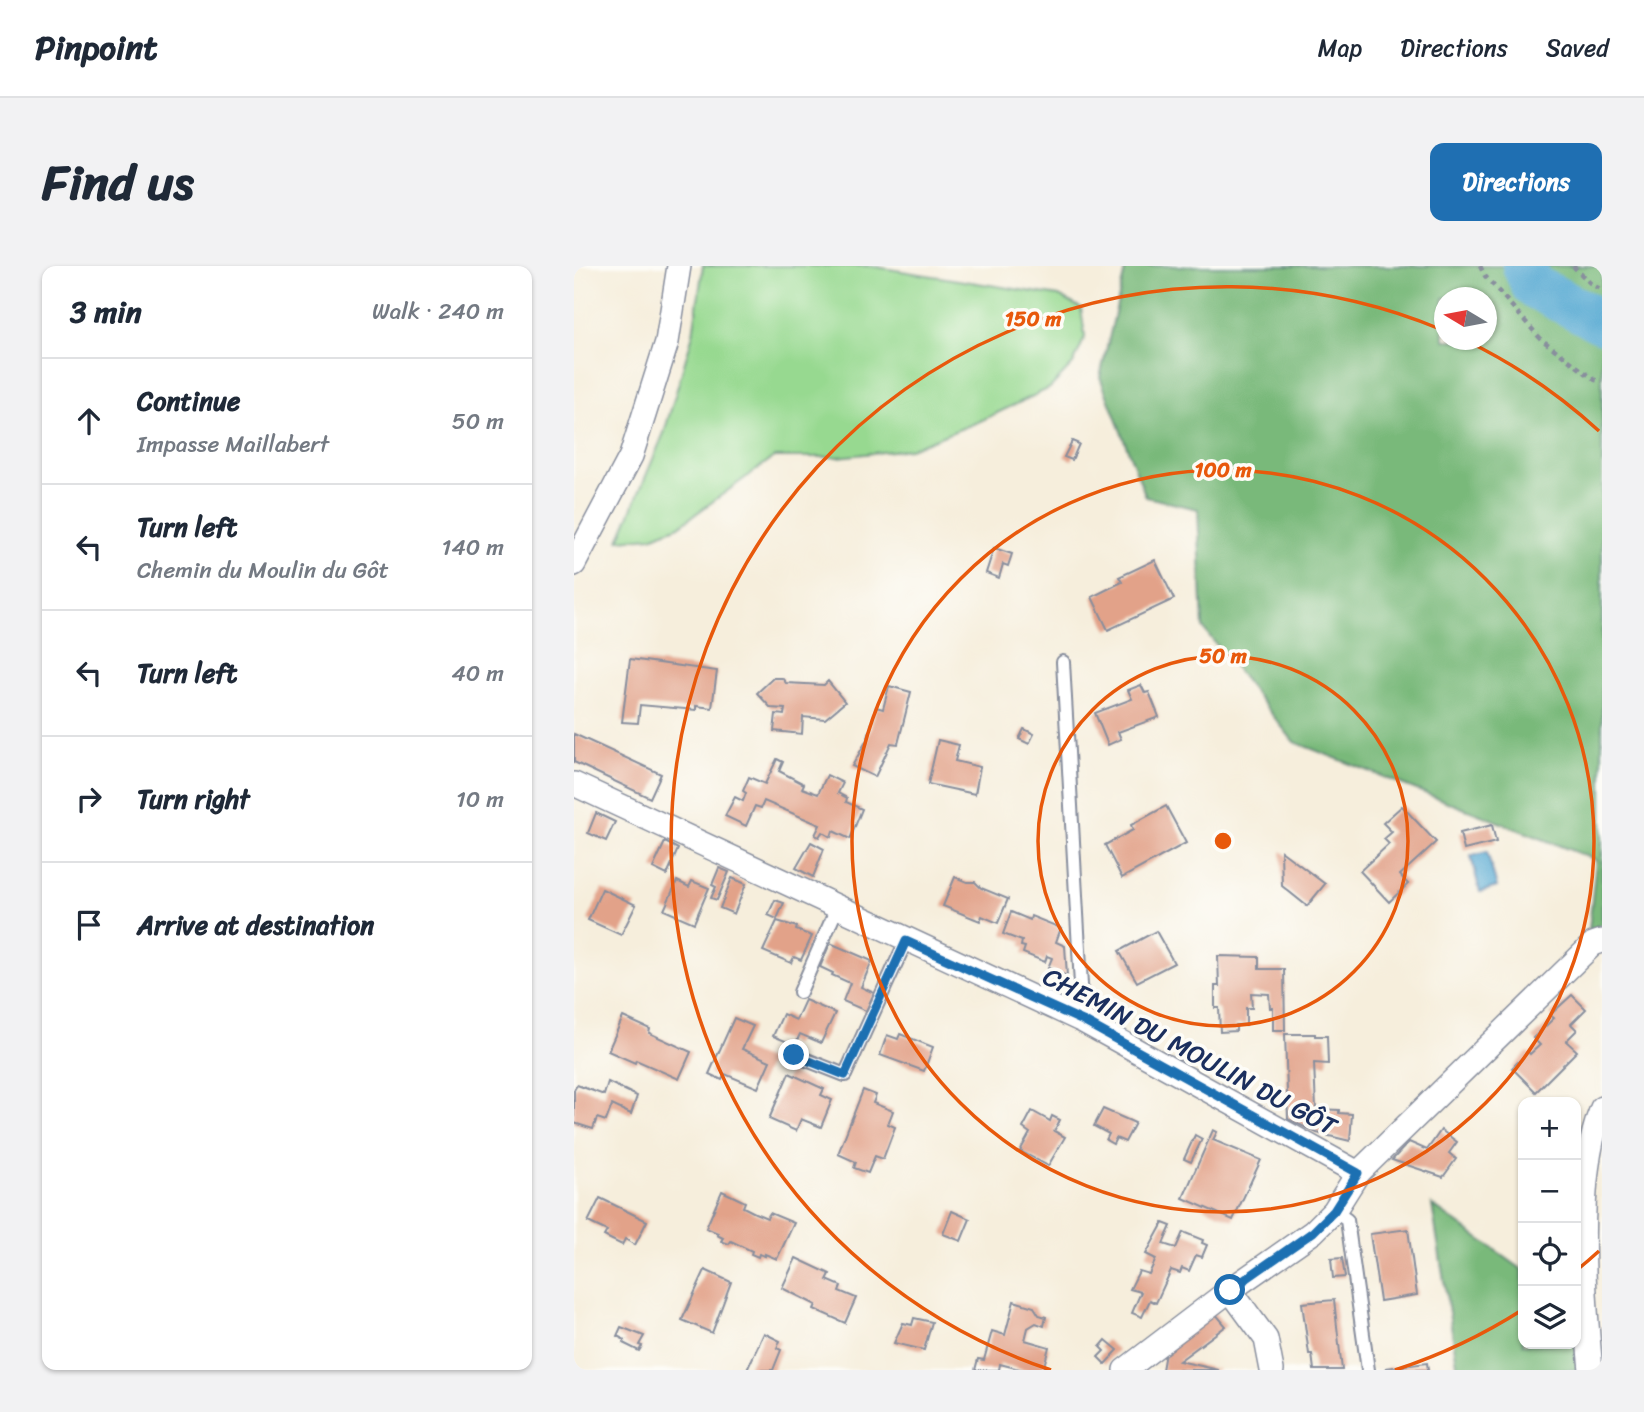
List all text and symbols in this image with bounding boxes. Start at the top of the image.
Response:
text: Pinpoint [35,19,158,77]
text: Map [1318,27,1362,69]
text: Directions [1400,27,1508,69]
text: Saved [1546,27,1609,69]
text: Find us [42,139,194,226]
button: Directions [1430,143,1602,221]
text: 3 min [70,285,142,339]
north arrow [1434,287,1497,350]
text: Walk · 240 m [372,291,504,332]
text: 150 m [1005,300,1062,338]
text: Continue [137,378,240,424]
text: 50 m [452,401,504,442]
icon: ahead [70,402,108,440]
text: Impasse Maillabert [137,424,329,465]
text: 100 m [1194,451,1252,489]
text: Turn left [137,504,237,550]
text: 140 m [442,527,504,568]
icon: left [70,528,108,566]
text: Chemin du Moulin du Gôt [137,550,389,591]
text: 50 m [1199,637,1248,675]
text: Turn left [137,650,237,696]
text: 40 m [451,653,504,694]
icon: left [70,654,108,692]
text: Turn right [137,776,250,822]
text: 10 m [456,779,504,820]
icon: right [70,780,108,818]
centre of rings [1211,829,1235,853]
text: Arrive at destination [137,902,374,948]
icon: arrive [70,906,108,944]
street label: CHEMIN DU MOULIN DU GÔT [1034,954,1348,1149]
route end [778,1039,809,1070]
map controls [1518,1097,1581,1349]
button: + [1518,1097,1581,1160]
button: − [1518,1160,1581,1223]
button: locate [1518,1223,1581,1286]
route start [1214,1274,1245,1305]
button: layers [1518,1286,1581,1349]

